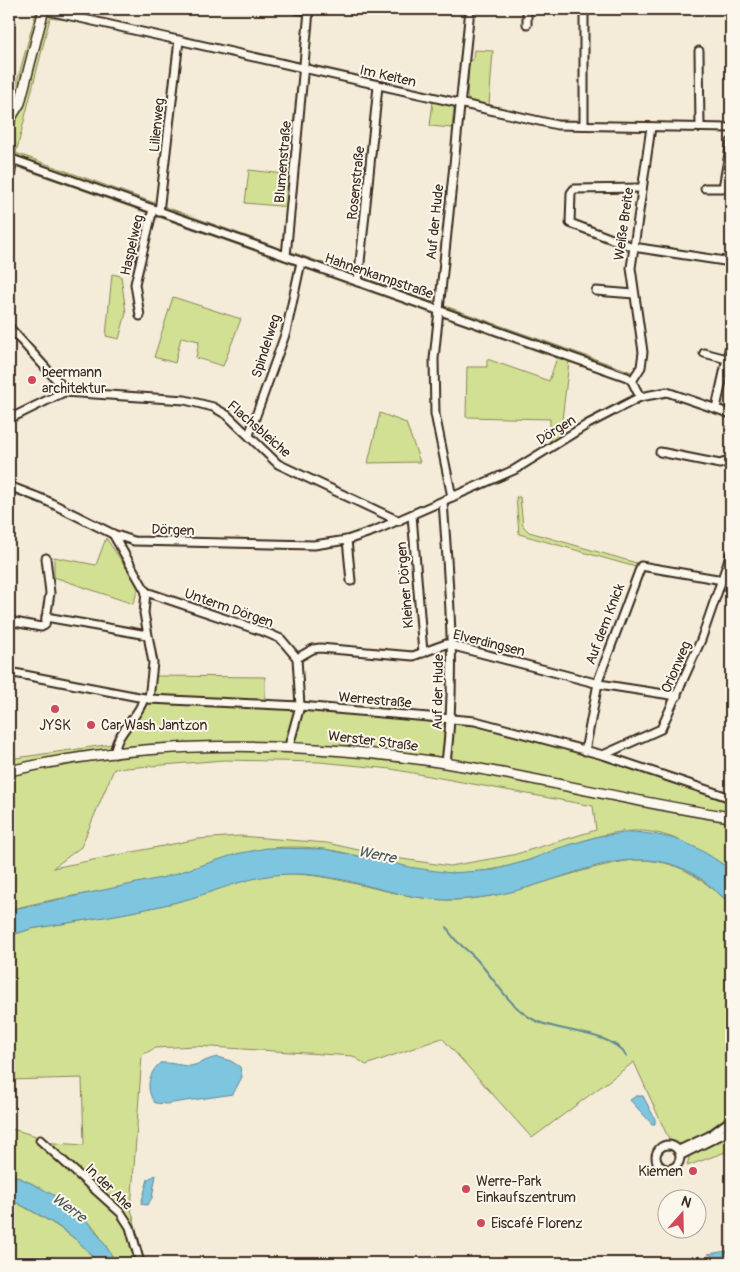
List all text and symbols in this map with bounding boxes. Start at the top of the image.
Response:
street label: Im Keiten [358,61,418,91]
street label: Lilienweg [146,97,168,153]
street label: Blumenstraße [271,120,295,204]
street label: Rosenstraße [344,145,368,221]
street label: Auf der Hude [423,183,447,261]
street label: Weiße Breite [610,186,638,262]
street label: Haspelweg [117,213,147,277]
street label: Hahnenkampstraße [322,249,436,303]
street label: Spindelweg [248,312,284,380]
place label: beermann architektur [42,364,106,397]
marker: beermann architektur [26,374,38,386]
street label: Flachsbleiche [224,397,294,461]
street label: Dörgen [533,411,579,449]
street label: Dörgen [151,521,195,539]
street label: Kleiner Dörgen [393,541,417,629]
street label: Auf dem Knick [582,581,628,667]
street label: Unterm Dörgen [182,585,276,631]
street label: Elverdingsen [451,626,527,660]
street label: Orionweg [657,638,695,696]
street label: Auf der Hude [429,654,447,730]
street label: Werrestraße [338,688,412,712]
marker: JYSK [49,703,61,715]
place label: JYSK [39,717,71,734]
place label: Car Wash Jantzon [101,717,207,734]
marker: Car Wash Jantzon [85,719,97,731]
street label: Werster Straße [327,727,419,755]
water label: Werre [357,842,399,868]
street label: In der Ahe [82,1160,136,1214]
place label: Kiemen [638,1163,683,1180]
marker: Kiemen [687,1165,699,1177]
place label: Werre-Park Einkaufszentrum [476,1173,576,1206]
marker: Werre-Park Einkaufszentrum [460,1183,472,1195]
water label: Werre [48,1189,91,1228]
north arrow [658,1190,708,1240]
text: N [679,1193,694,1212]
place label: Eiscafé Florenz [491,1215,583,1232]
marker: Eiscafé Florenz [475,1217,487,1229]

